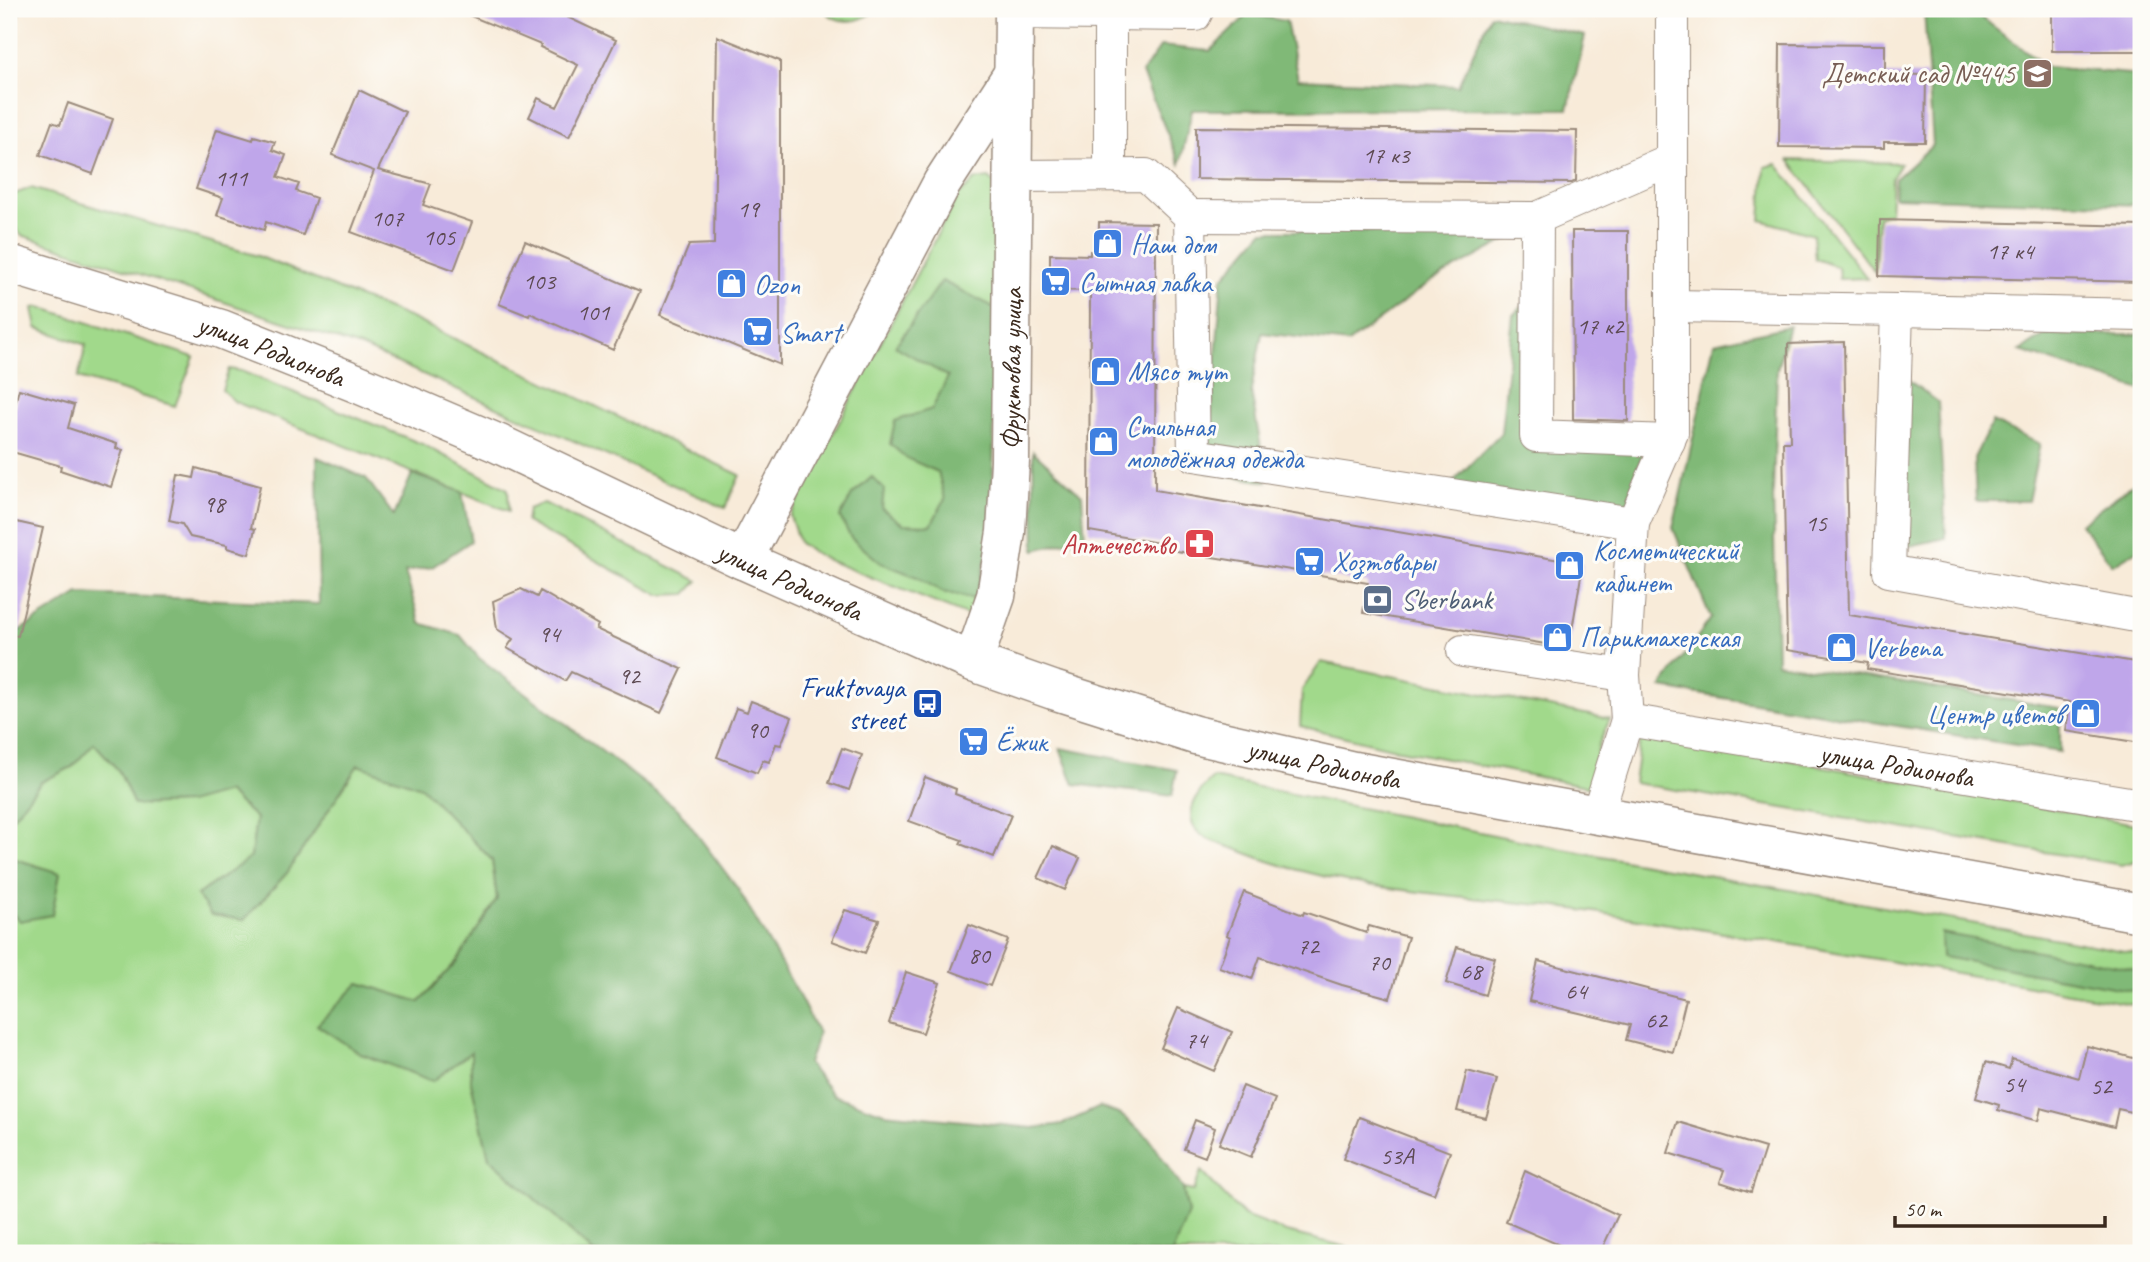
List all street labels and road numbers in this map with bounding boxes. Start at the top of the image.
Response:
street label: Фруктовая улица [993,286,1029,450]
street label: улица Родионова [192,305,352,395]
street label: улица Родионова [710,532,869,629]
street label: улица Родионова [1242,729,1405,797]
street label: улица Родионова [1815,734,1978,795]

